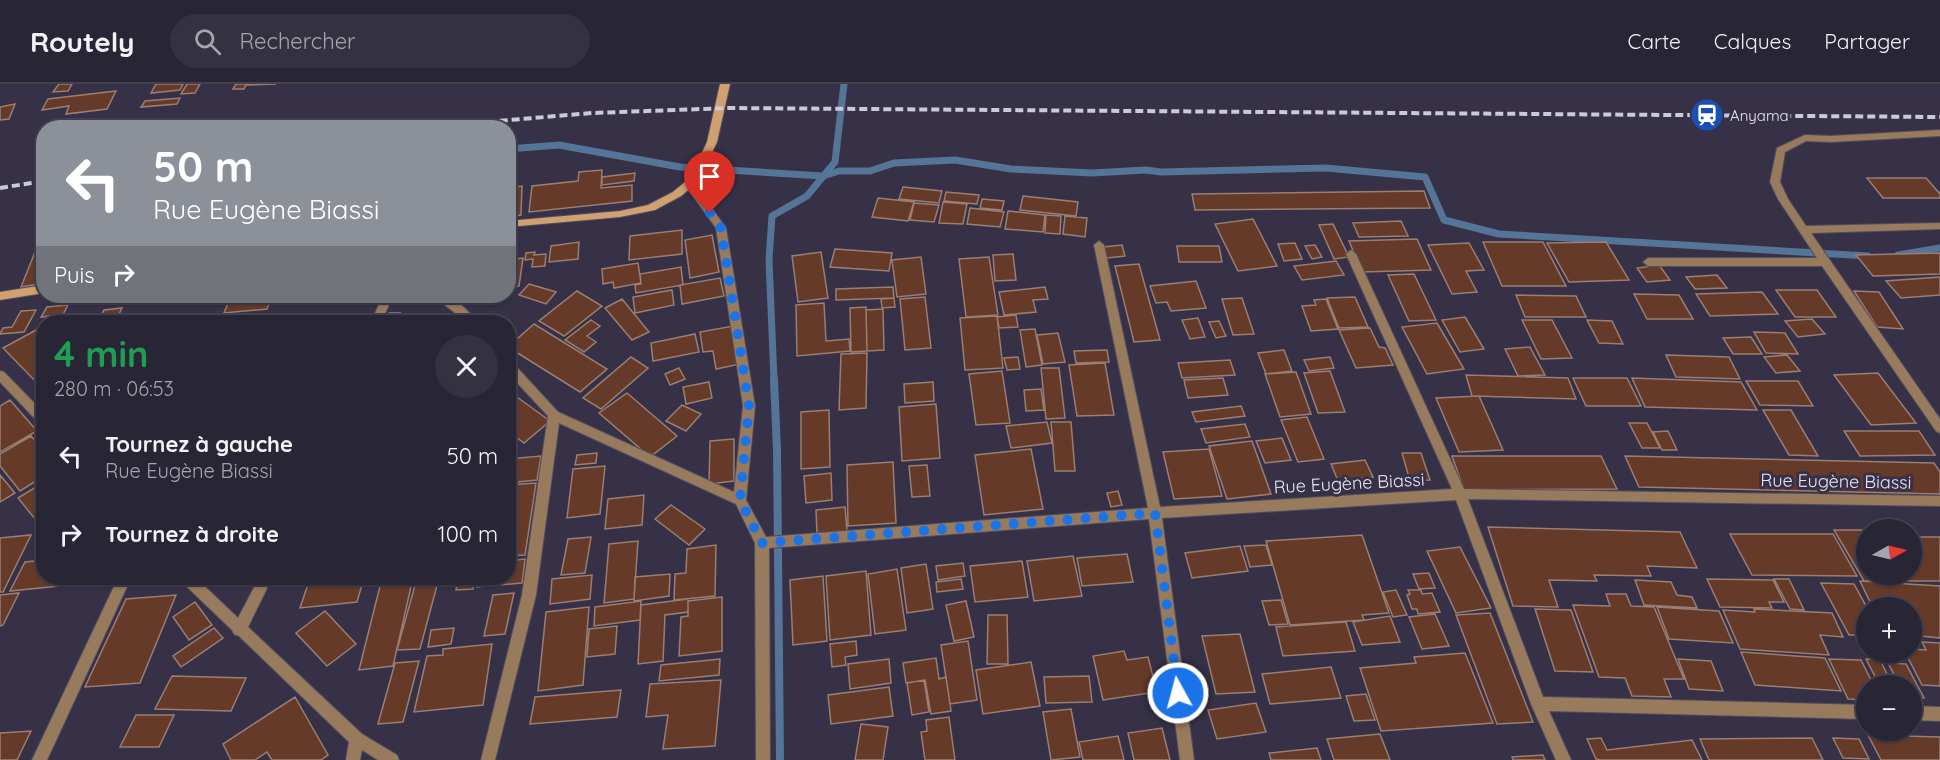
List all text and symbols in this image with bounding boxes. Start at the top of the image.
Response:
search box [170,14,590,68]
text: Routely [30,24,134,59]
icon: search [191,25,224,58]
text: Rechercher [239,27,356,55]
text: Carte [1627,28,1681,54]
text: Calques [1714,28,1791,54]
text: Partager [1824,28,1910,54]
station icon: Anyama [1689,97,1725,133]
place label: Anyama [1730,106,1789,125]
text: 50 m [153,140,253,193]
icon: left [54,144,132,222]
pin [684,151,735,213]
icon: arrive [693,160,726,193]
text: Rue Eugène Biassi [153,192,380,226]
icon: right [107,258,140,291]
text: Puis [54,261,95,289]
text: 4 min [54,331,148,376]
button: close [435,335,498,398]
text: 280 m · 06:53 [54,376,174,401]
text: Tournez à gauche [105,430,293,458]
icon: left [54,440,87,473]
text: 50 m [447,442,498,470]
text: Rue Eugène Biassi [105,458,273,483]
street label: Rue Eugène Biassi [1273,468,1425,498]
street label: Rue Eugène Biassi [1760,468,1912,494]
icon: right [54,518,87,551]
north arrow [1856,519,1922,585]
map controls [1856,519,1922,741]
text: Tournez à droite [105,520,279,548]
text: 100 m [438,520,498,548]
button: + [1856,597,1922,663]
position arrow [1146,661,1210,725]
button: − [1856,675,1922,741]

